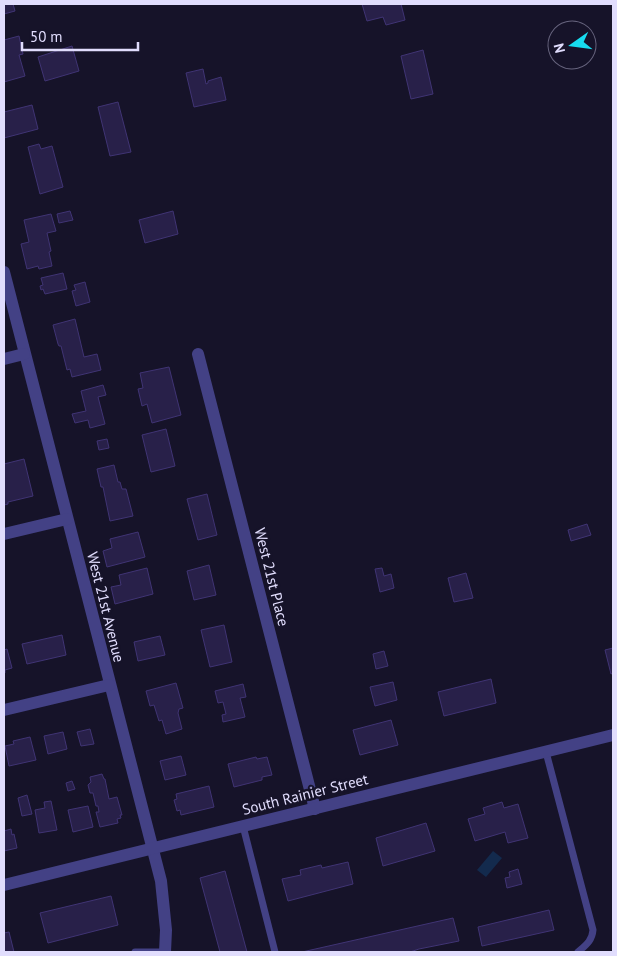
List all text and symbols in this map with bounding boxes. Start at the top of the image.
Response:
scale bar [22,20,139,52]
north arrow [547,20,597,70]
text: 50 m [30,27,63,46]
text: N [550,42,569,55]
street label: West 21st Place [251,526,293,628]
street label: West 21st Avenue [83,550,129,664]
street label: South Rainier Street [240,769,370,819]

